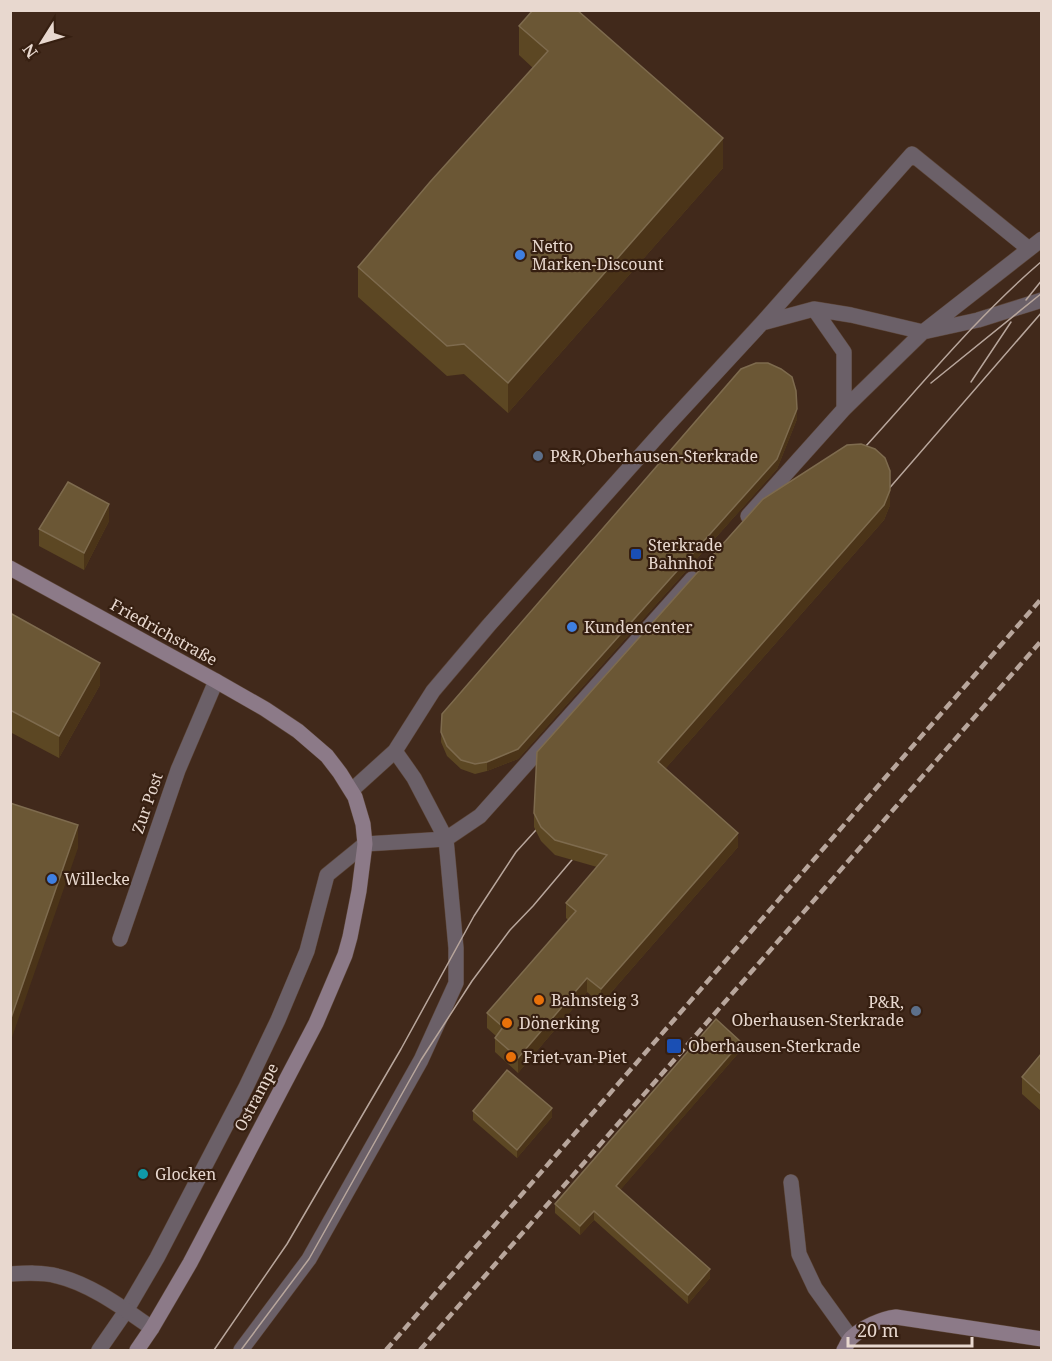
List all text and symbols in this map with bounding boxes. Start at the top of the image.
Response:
north arrow [12,12,72,72]
text: N [17,39,43,63]
place label: Netto Marken-Discount [532,235,664,275]
marker: Netto Marken-Discount [513,248,527,262]
place label: P&R,Oberhausen-Sterkrade [550,445,758,467]
marker: P&R,Oberhausen-Sterkrade [531,449,545,463]
place label: Sterkrade Bahnhof [648,534,722,574]
marker: Sterkrade Bahnhof [629,547,643,561]
street label: Friedrichstraße [107,593,221,671]
place label: Kundencenter [584,616,693,638]
marker: Kundencenter [565,620,579,634]
street label: Zur Post [126,769,168,836]
place label: Willecke [64,868,130,890]
marker: Willecke [45,872,59,886]
place label: Bahnsteig 3 [551,989,639,1011]
place label: P&R, Oberhausen-Sterkrade [731,991,904,1031]
marker: Bahnsteig 3 [532,993,546,1007]
marker: P&R, Oberhausen-Sterkrade [909,1004,923,1018]
place label: Dönerking [519,1012,600,1034]
marker: Dönerking [500,1016,514,1030]
place label: Oberhausen-Sterkrade [688,1035,861,1057]
marker: Oberhausen-Sterkrade [665,1037,683,1055]
place label: Friet-van-Piet [523,1046,627,1068]
marker: Friet-van-Piet [504,1050,518,1064]
street label: Ostrampe [229,1059,283,1135]
place label: Glocken [155,1163,216,1185]
marker: Glocken [136,1167,150,1181]
scale bar [848,1310,972,1348]
text: 20 m [857,1318,899,1342]

